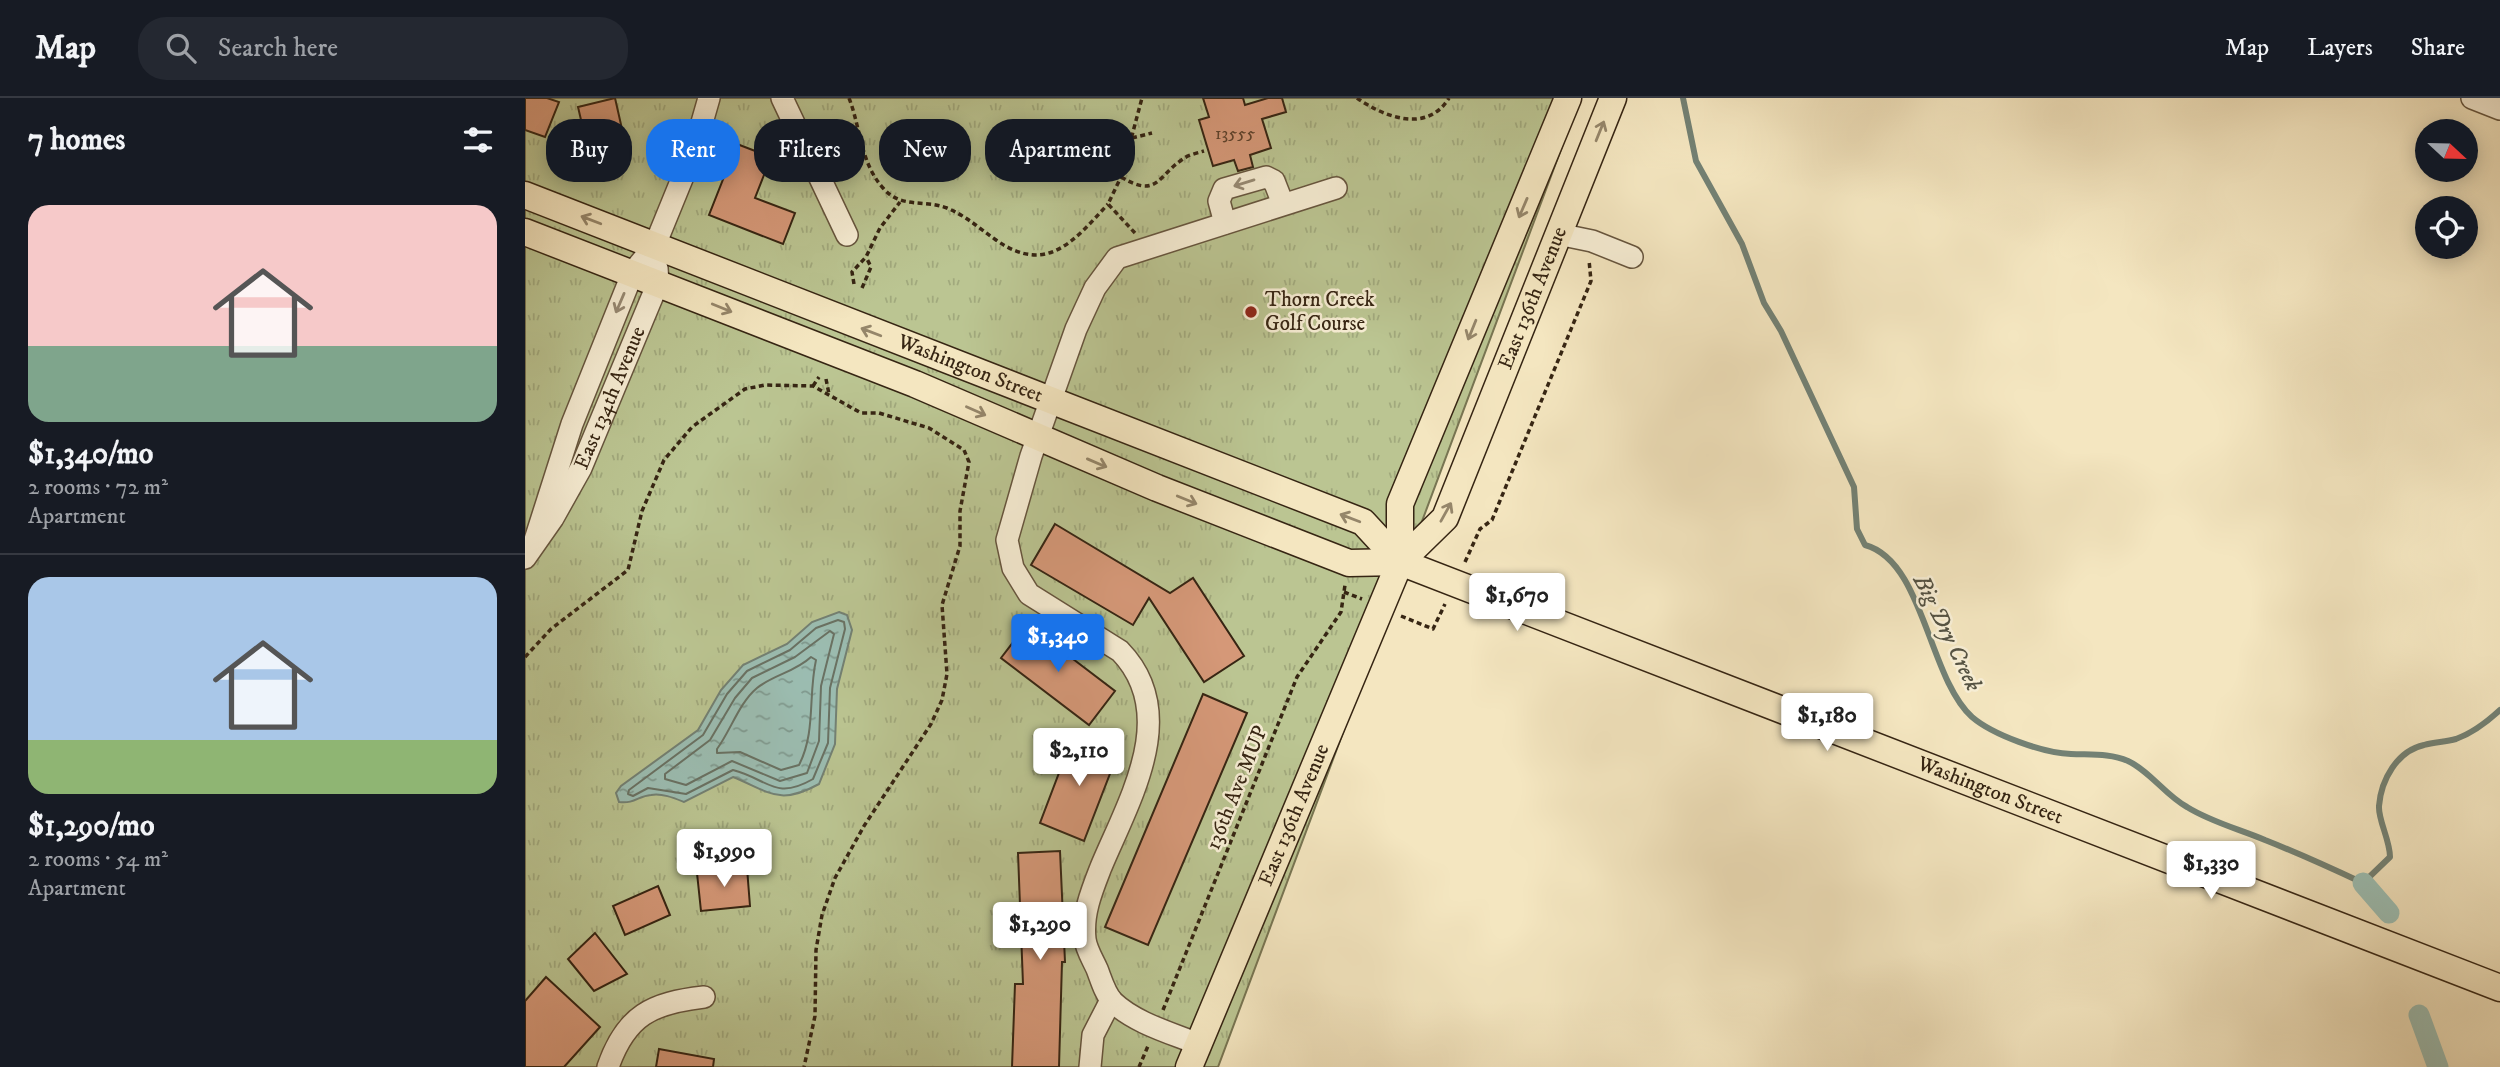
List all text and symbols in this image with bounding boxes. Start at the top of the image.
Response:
search box [138,17,628,80]
text: Map [35,28,96,69]
icon: search [162,29,200,67]
text: Search here [218,32,338,65]
text: Map [2225,33,2269,63]
text: Layers [2307,33,2373,63]
text: Share [2411,33,2465,63]
chip: Buy [546,119,632,182]
chip: Rent [646,119,740,182]
chip: Filters [754,119,865,182]
chip: New [879,119,971,182]
chip: Apartment [985,119,1135,182]
north arrow [2415,119,2478,182]
map controls [2415,119,2478,259]
icon: filters [459,121,497,159]
one-way arrow [1594,121,1607,143]
text: 7 homes [28,122,125,159]
house number: 13555 [1215,123,1255,145]
one-way arrow [1233,177,1255,190]
button: locate [2415,196,2478,259]
one-way arrow [1515,197,1528,218]
one-way arrow [581,213,603,226]
street label: East 136th Avenue [1493,223,1573,373]
icon: home [200,250,326,376]
place label: Thorn Creek Golf Course [1265,287,1375,337]
one-way arrow [613,292,626,313]
one-way arrow [710,303,732,316]
marker: Thorn Creek Golf Course [1243,304,1259,320]
one-way arrow [1465,319,1478,341]
street label: East 134th Avenue [569,322,652,473]
one-way arrow [861,325,883,337]
street label: Washington Street [893,328,1047,409]
one-way arrow [965,405,987,418]
text: $1,340/mo [28,436,153,473]
one-way arrow [1086,457,1107,470]
text: 2 rooms · 72 m² [28,473,168,502]
one-way arrow [1175,494,1197,507]
text: Apartment [28,502,126,531]
one-way arrow [1439,503,1453,523]
one-way arrow [1340,510,1362,523]
water label: Big Dry Creek [1906,569,1988,696]
pin: $1,670 [1460,574,1574,633]
text: $1,670 [1485,581,1549,610]
pin: $1,340 [1001,614,1115,674]
icon: home [200,622,326,748]
text: $1,340 [1027,622,1089,651]
pin: $1,180 [1770,694,1884,753]
text: $1,180 [1797,701,1857,730]
street label: 136th Ave MUP [1200,722,1274,854]
pin: $2,110 [1022,728,1136,788]
text: $2,110 [1049,736,1109,765]
street label: East 136th Avenue [1253,740,1336,890]
street label: Washington Street [1913,750,2067,831]
text: $1,290/mo [28,808,155,845]
pin: $1,990 [667,830,781,889]
text: $1,990 [693,837,755,866]
pin: $1,330 [2154,842,2268,901]
text: 2 rooms · 54 m² [28,845,168,874]
text: $1,330 [2183,849,2239,878]
text: Apartment [28,874,126,903]
pin: $1,290 [983,902,1097,962]
text: $1,290 [1009,910,1071,939]

